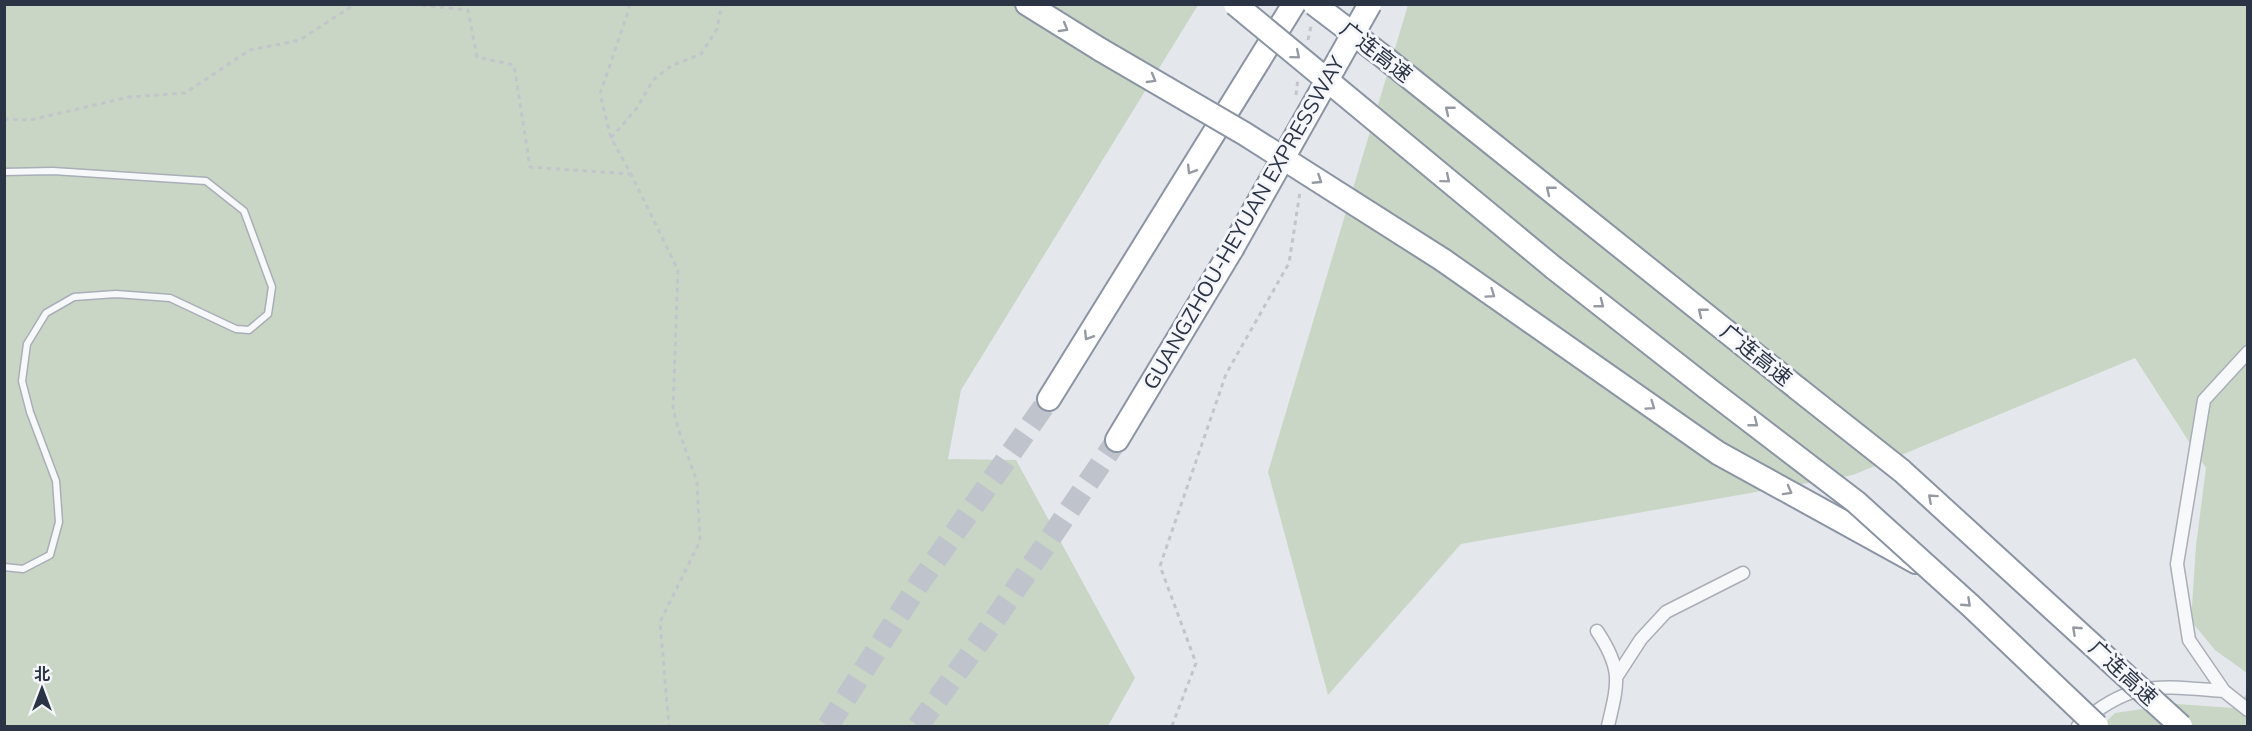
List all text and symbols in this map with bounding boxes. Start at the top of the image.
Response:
street label: 广连高速 [1336,15,1418,87]
one-way arrow [1058,20,1068,32]
one-way arrow [1289,48,1300,59]
street label: GUANGZHOU-HEYUAN EXPRESSWAY [1137,51,1350,394]
one-way arrow [1146,72,1156,84]
one-way arrow [1445,106,1456,117]
one-way arrow [1187,164,1199,174]
one-way arrow [1440,172,1451,183]
one-way arrow [1312,173,1323,184]
one-way arrow [1546,187,1557,198]
one-way arrow [1485,287,1496,298]
one-way arrow [1594,297,1605,308]
one-way arrow [1698,308,1709,319]
street label: 广连高速 [1716,318,1797,391]
one-way arrow [1084,330,1096,340]
one-way arrow [1644,399,1655,410]
one-way arrow [1747,416,1758,427]
one-way arrow [1782,484,1792,495]
one-way arrow [1928,494,1939,505]
one-way arrow [1960,595,1971,606]
one-way arrow [2072,626,2083,637]
street label: 广连高速 [2084,634,2163,710]
north arrow [12,659,72,719]
text: 北 [34,664,50,684]

